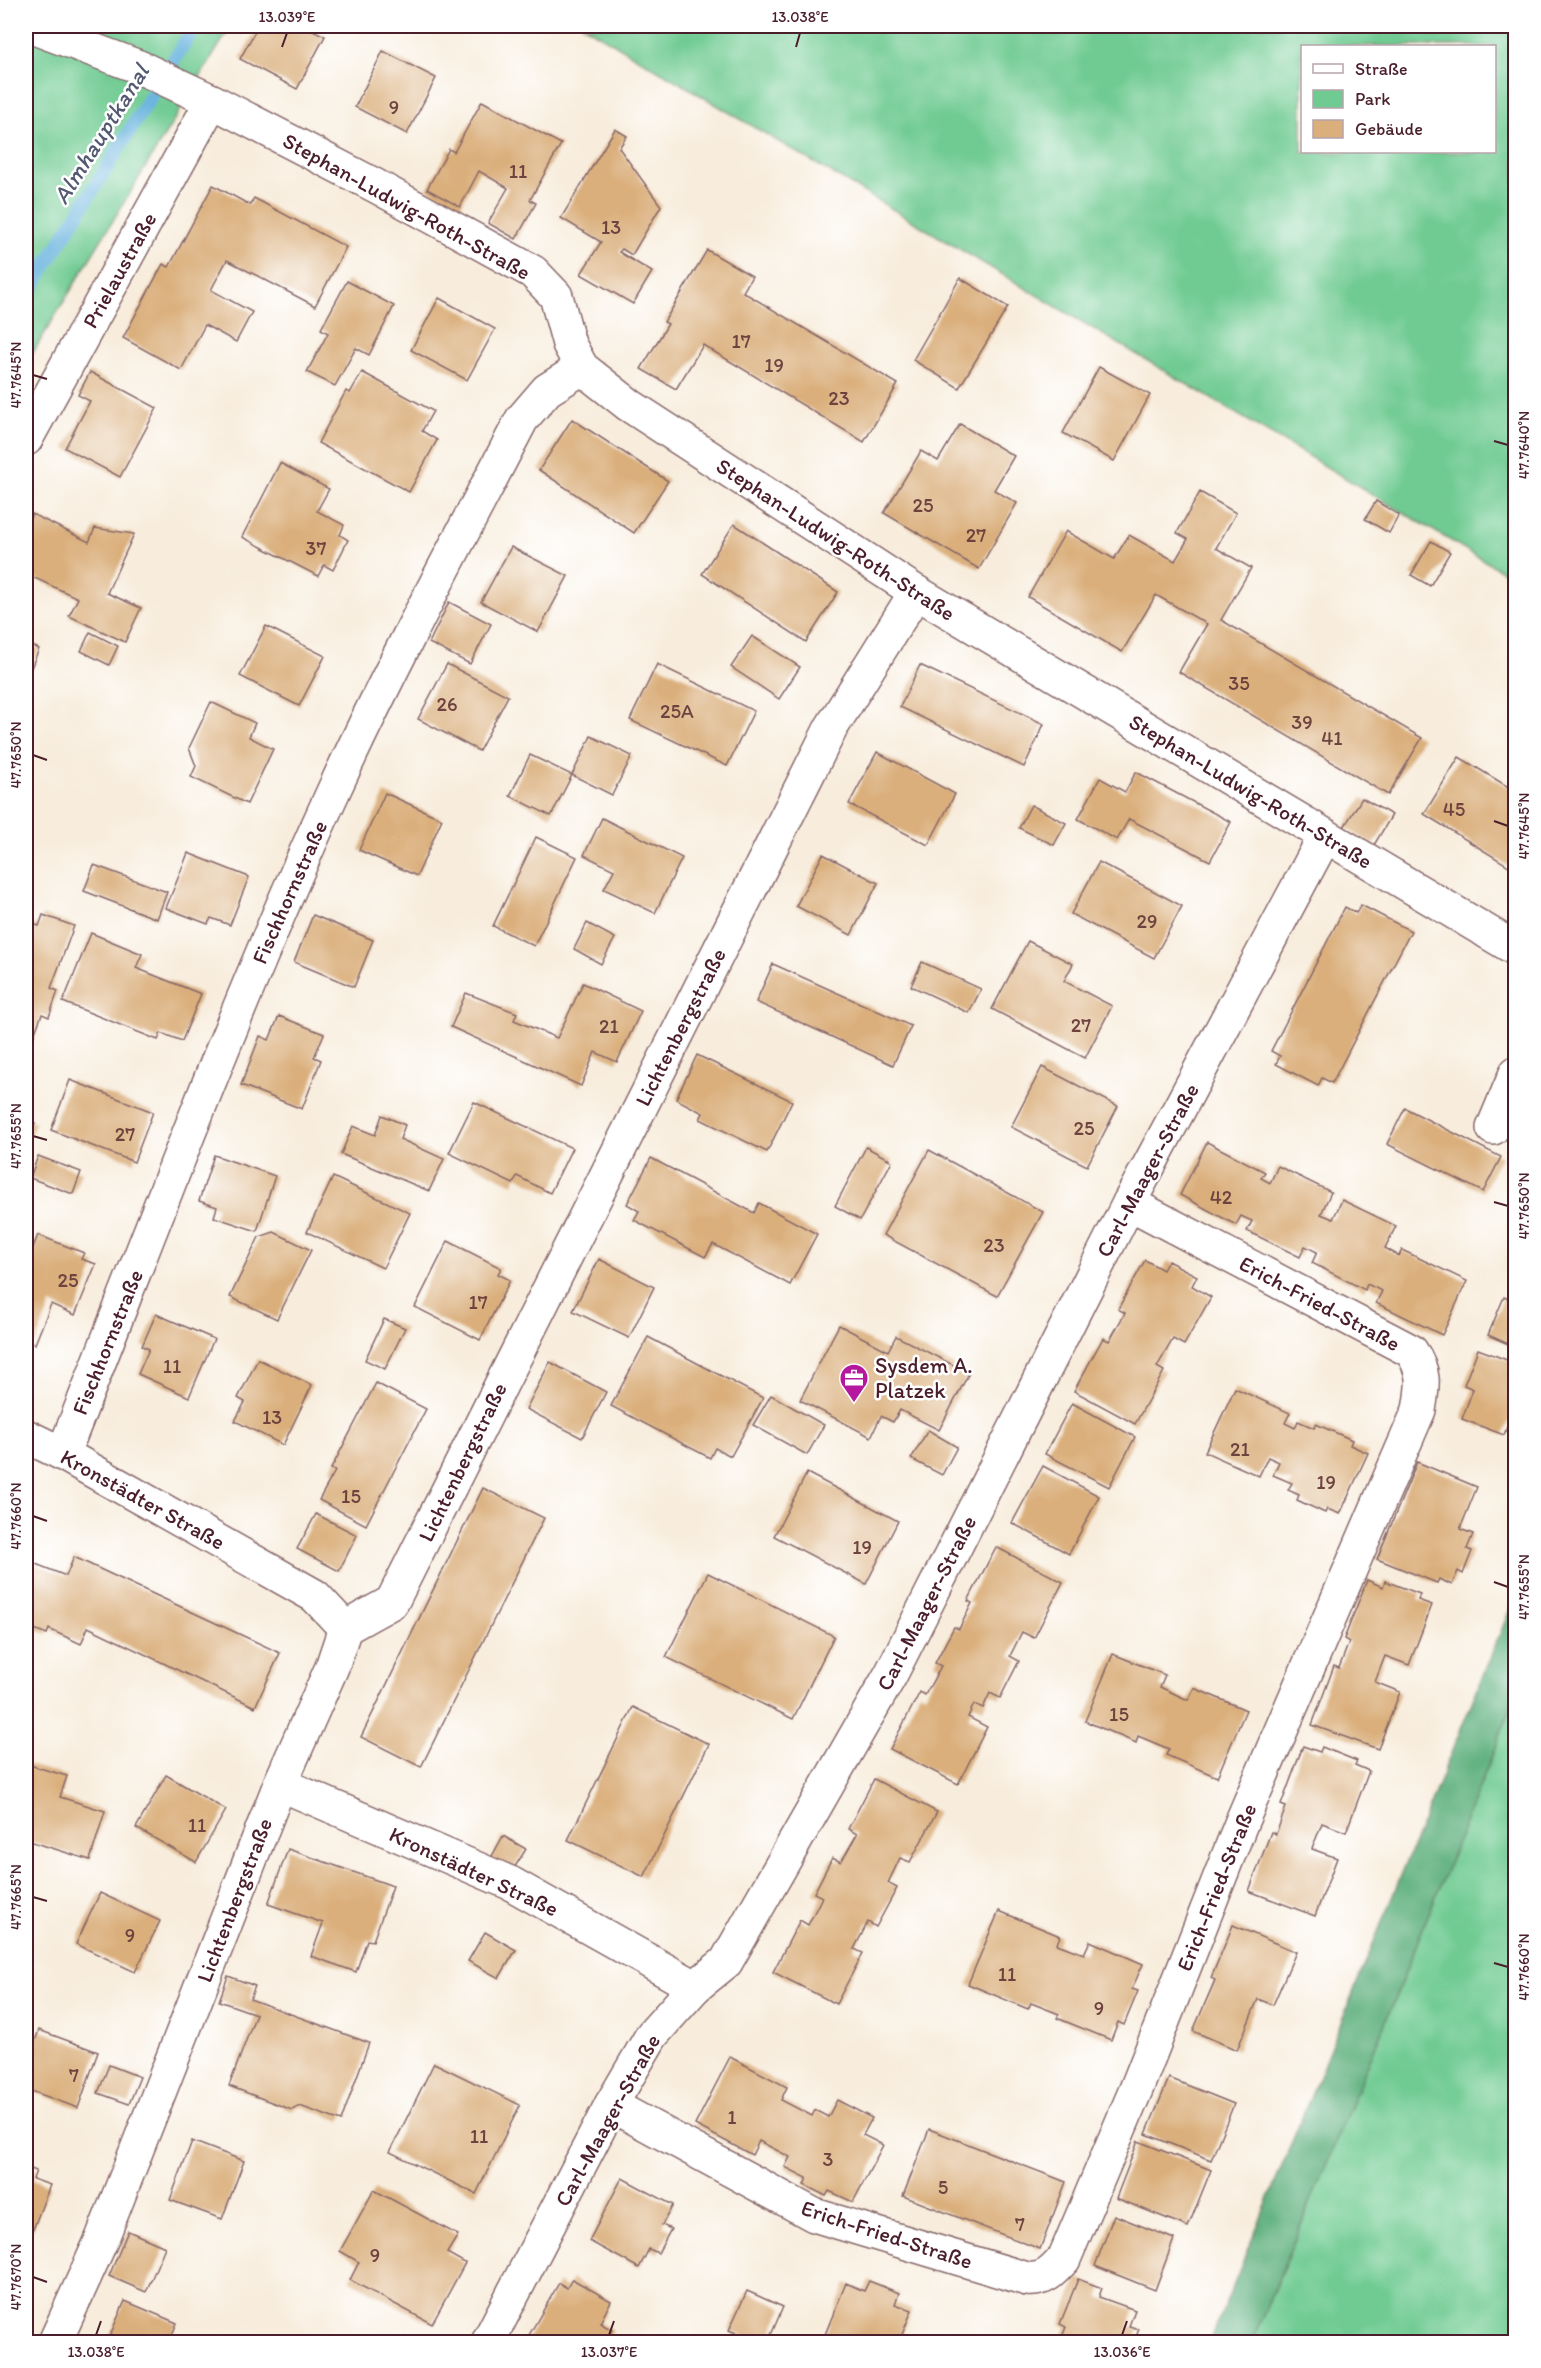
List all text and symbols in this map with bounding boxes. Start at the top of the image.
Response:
text: 13.039°E [259,8,315,26]
text: 13.038°E [771,8,829,26]
legend [1301,45,1496,153]
water label: Almhauptkanal [46,57,156,209]
text: Straße [1355,58,1408,80]
text: Park [1355,88,1390,110]
house number: 9 [389,95,399,119]
text: Gebäude [1355,118,1423,140]
street label: Stephan-Ludwig-Roth-Straße [278,127,535,286]
house number: 11 [509,159,527,183]
street label: Prielaustraße [76,207,162,333]
house number: 13 [601,215,621,239]
house number: 17 [731,329,751,353]
text: 47.7645°N [7,342,25,408]
house number: 19 [764,353,784,377]
house number: 23 [828,386,850,410]
text: 47.7640°N [1515,411,1533,479]
street label: Stephan-Ludwig-Roth-Straße [711,452,960,627]
house number: 25 [912,493,934,517]
house number: 27 [966,523,986,547]
house number: 37 [306,536,326,560]
house number: 35 [1228,671,1250,695]
house number: 26 [436,692,458,716]
house number: 25A [660,699,694,723]
street label: Stephan-Ludwig-Roth-Straße [1124,708,1377,875]
house number: 39 [1291,710,1313,734]
text: 47.7650°N [7,721,25,789]
house number: 41 [1321,726,1343,750]
text: 47.7645°N [1515,793,1533,859]
house number: 45 [1443,797,1465,821]
street label: Fischhornstraße [246,816,333,968]
house number: 29 [1137,909,1157,933]
street label: Lichtenbergstraße [629,944,732,1111]
house number: 27 [1071,1013,1091,1037]
house number: 21 [599,1014,619,1038]
street label: Carl-Maager-Straße [1090,1079,1205,1262]
text: 47.7655°N [7,1103,25,1169]
house number: 25 [1073,1116,1095,1140]
house number: 27 [115,1122,135,1146]
text: 47.7650°N [1515,1172,1533,1240]
house number: 42 [1210,1185,1233,1209]
house number: 23 [983,1233,1005,1257]
street label: Erich-Fried-Straße [1235,1250,1405,1357]
street label: Fischhornstraße [66,1266,149,1419]
house number: 25 [57,1268,79,1292]
house number: 17 [468,1290,488,1314]
place label: Sysdem A. Platzek [875,1352,973,1404]
house number: 11 [163,1354,181,1378]
office icon: Sysdem A. Platzek [838,1362,870,1404]
street label: Lichtenbergstraße [412,1378,513,1546]
house number: 13 [262,1405,282,1429]
house number: 21 [1230,1437,1250,1461]
street label: Kronstädter Straße [56,1443,230,1556]
house number: 19 [1316,1470,1336,1494]
text: 47.7660°N [7,1482,25,1550]
house number: 15 [341,1484,361,1508]
street label: Carl-Maager-Straße [871,1511,982,1695]
house number: 19 [852,1535,872,1559]
text: 47.7655°N [1515,1554,1533,1620]
house number: 15 [1109,1702,1129,1726]
street label: Erich-Fried-Straße [1171,1799,1262,1975]
house number: 11 [188,1813,206,1837]
street label: Lichtenbergstraße [191,1814,278,1986]
street label: Kronstädter Straße [385,1820,563,1922]
text: 47.7665°N [7,1864,25,1930]
house number: 9 [125,1923,135,1947]
text: 47.7660°N [1515,1933,1533,2001]
house number: 11 [998,1962,1016,1986]
house number: 9 [1094,1996,1104,2020]
street label: Carl-Maager-Straße [549,2029,666,2211]
house number: 7 [69,2063,79,2087]
house number: 1 [727,2105,737,2129]
house number: 11 [470,2124,488,2148]
house number: 3 [823,2147,834,2171]
house number: 5 [938,2175,948,2199]
street label: Erich-Fried-Straße [798,2194,976,2275]
house number: 7 [1015,2212,1025,2236]
house number: 9 [370,2243,380,2267]
text: 47.7670°N [7,2244,25,2310]
text: 13.038°E [67,2343,125,2361]
text: 13.037°E [581,2343,637,2361]
text: 13.036°E [1094,2343,1150,2361]

